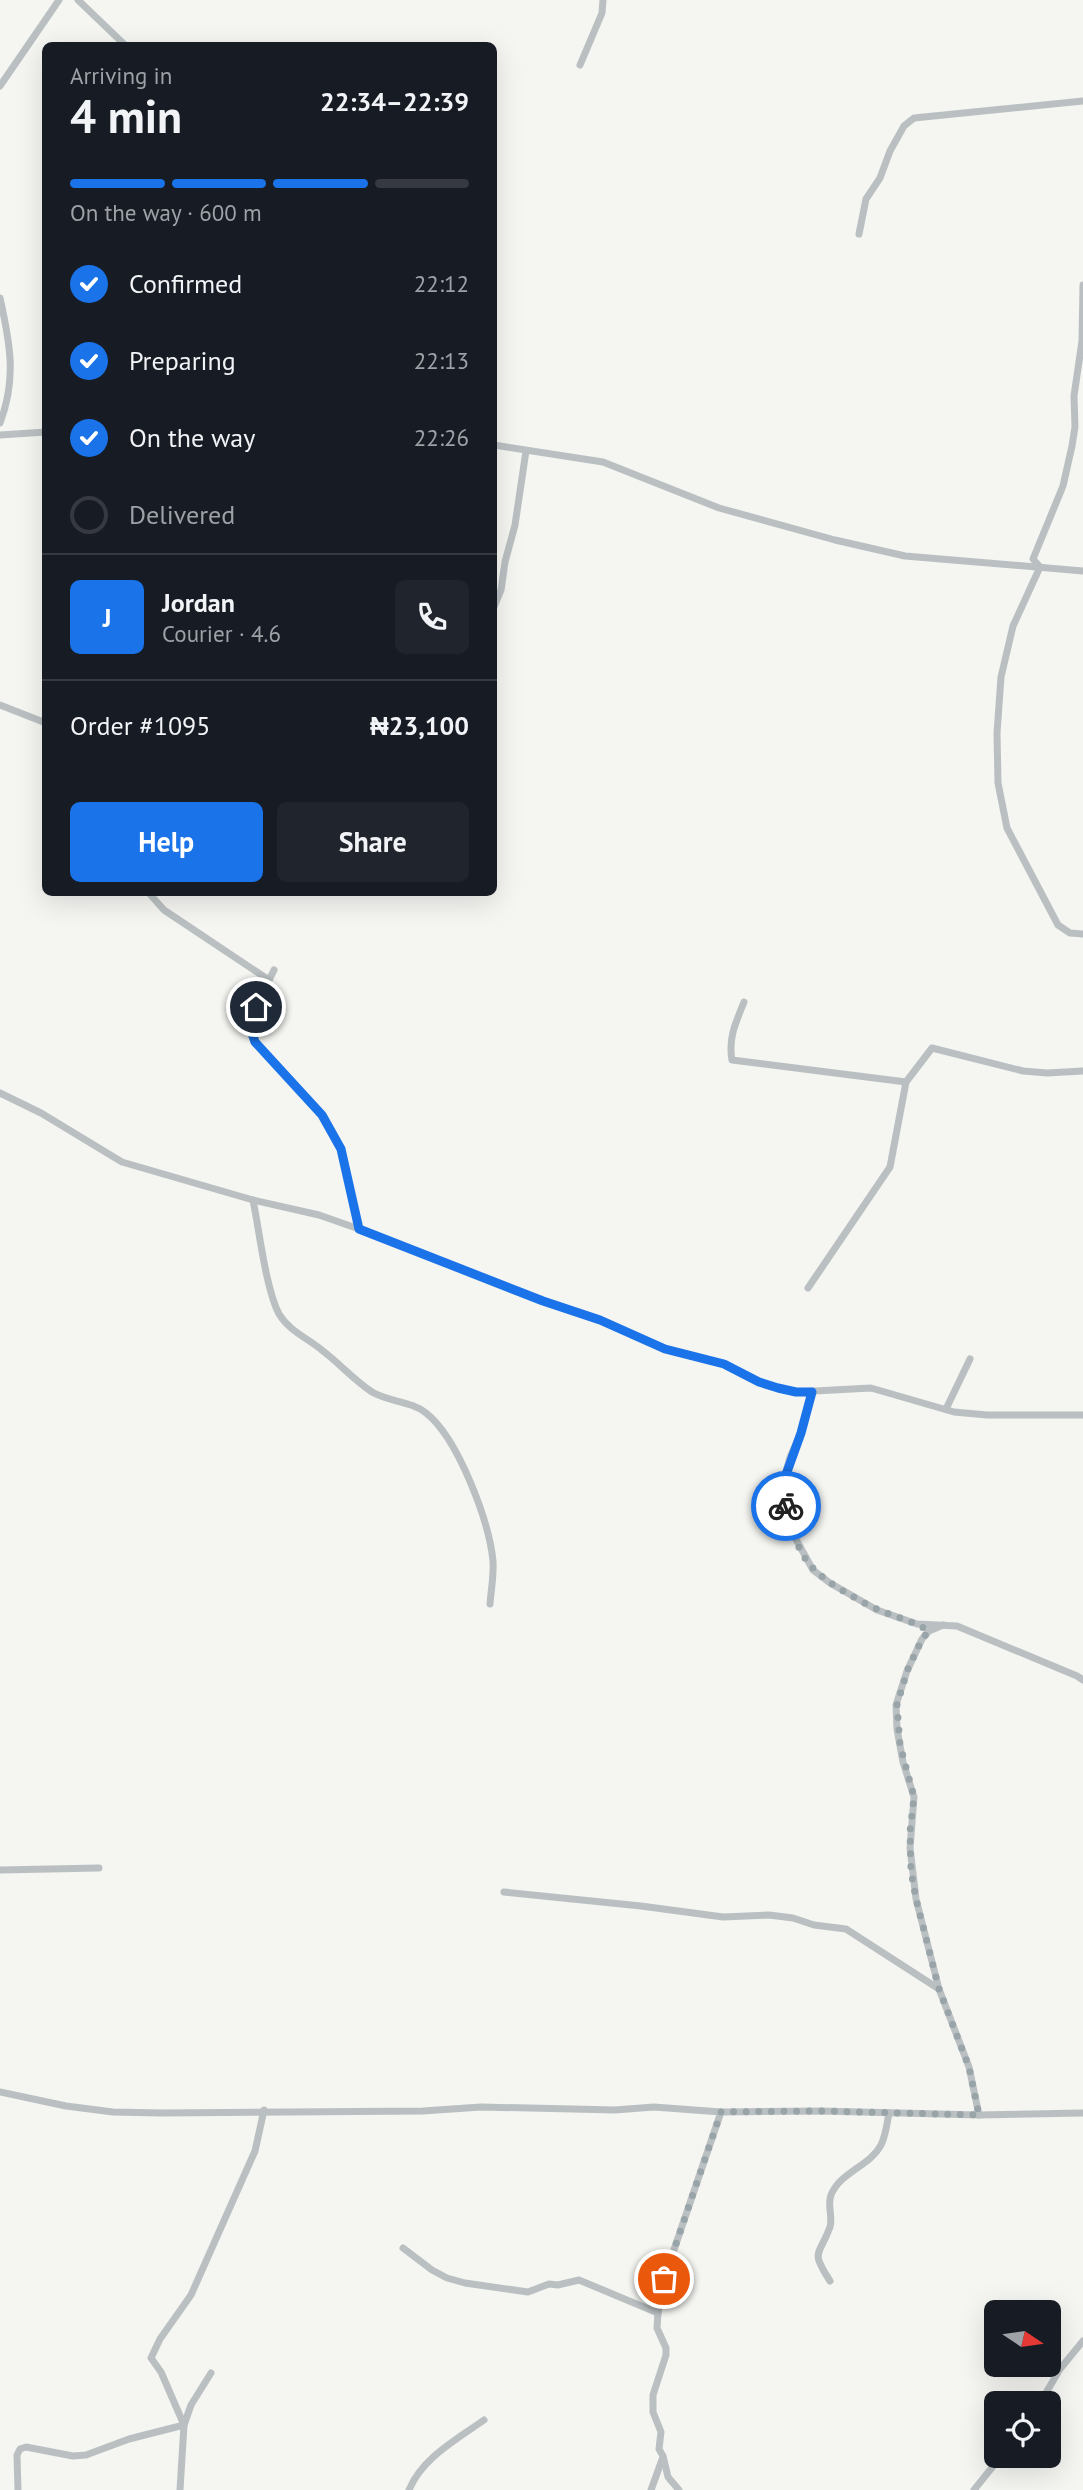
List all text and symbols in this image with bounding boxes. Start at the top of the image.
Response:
text: Arriving in [70,61,172,90]
text: 22:34–22:39 [320,85,469,118]
text: 4 min [70,86,182,146]
text: On the way · 600 m [70,198,262,227]
icon: check [70,265,108,303]
text: Confirmed [129,267,242,300]
text: 22:12 [414,269,469,298]
icon: check [70,342,108,380]
text: Preparing [129,344,236,377]
text: 22:13 [414,346,469,375]
icon: check [70,419,108,457]
text: On the way [129,421,255,454]
text: 22:26 [414,423,469,452]
text: Delivered [129,498,235,531]
button: phone [395,580,469,654]
text: Jordan [162,586,235,619]
text: J [103,601,111,634]
text: Courier · 4.6 [162,619,281,648]
text: Order #1095 [70,709,210,742]
text: ₦23,100 [370,709,469,742]
button: Help [70,802,263,882]
button: Share [277,802,469,882]
pin [226,977,286,1037]
icon: home [237,988,275,1026]
courier [751,1471,821,1541]
icon: bike [767,1487,805,1525]
pin [634,2249,694,2309]
icon: bag [645,2260,683,2298]
north arrow [984,2300,1060,2376]
map controls [984,2300,1061,2468]
button: locate [984,2391,1061,2468]

